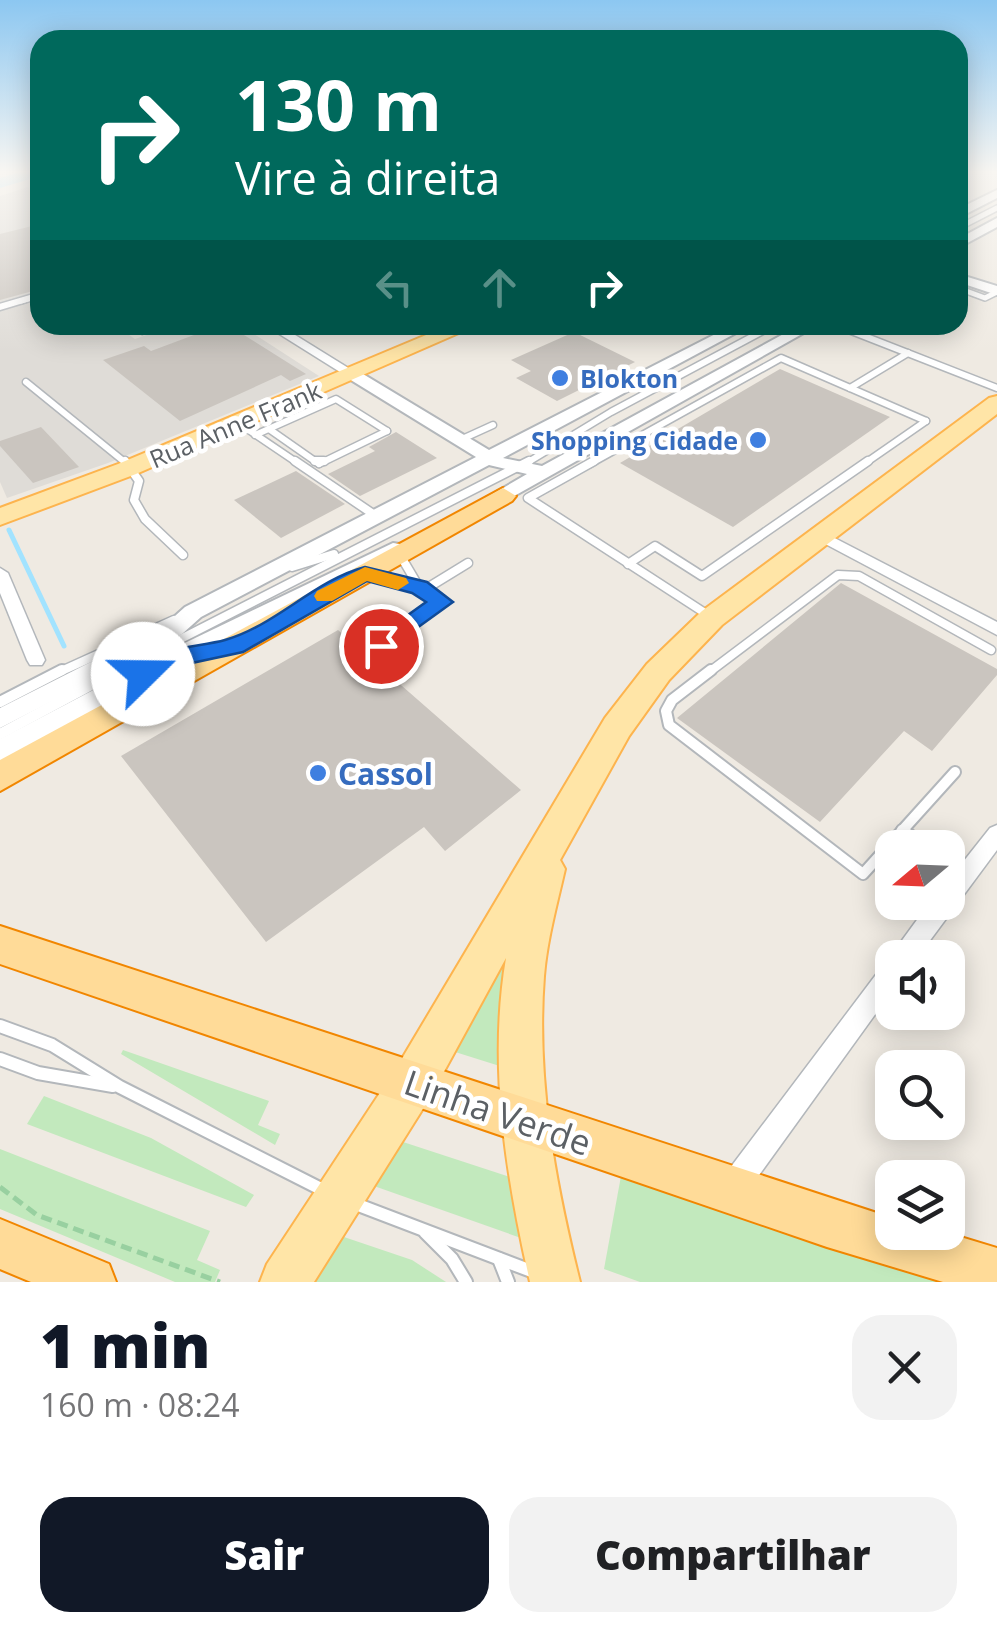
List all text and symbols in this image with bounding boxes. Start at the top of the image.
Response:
text: 130 m [235,56,442,152]
icon: right [70,70,200,200]
text: Vire à direita [235,147,500,208]
icon: left [367,260,422,315]
icon: ahead [472,260,527,315]
icon: right [577,260,632,315]
place label: Blokton [580,361,678,395]
marker: Blokton [549,367,571,389]
street label: Rua Anne Frank [144,372,326,476]
place label: Shopping Cidade [531,423,738,457]
marker: Shopping Cidade [747,429,769,451]
pin [339,604,424,689]
icon: arrive [354,619,409,674]
position arrow [91,622,195,726]
place label: Cassol [338,753,433,794]
marker: Cassol [307,762,329,784]
north arrow [875,830,965,920]
map controls [875,830,965,1250]
button: sound [875,940,965,1030]
button: search [875,1050,965,1140]
street label: Linha Verde [398,1058,598,1166]
button: layers [875,1160,965,1250]
text: 1 min [40,1304,210,1386]
button: close [852,1315,957,1420]
text: 160 m · 08:24 [40,1383,239,1426]
button: Sair [40,1497,489,1612]
button: Compartilhar [509,1497,957,1612]

